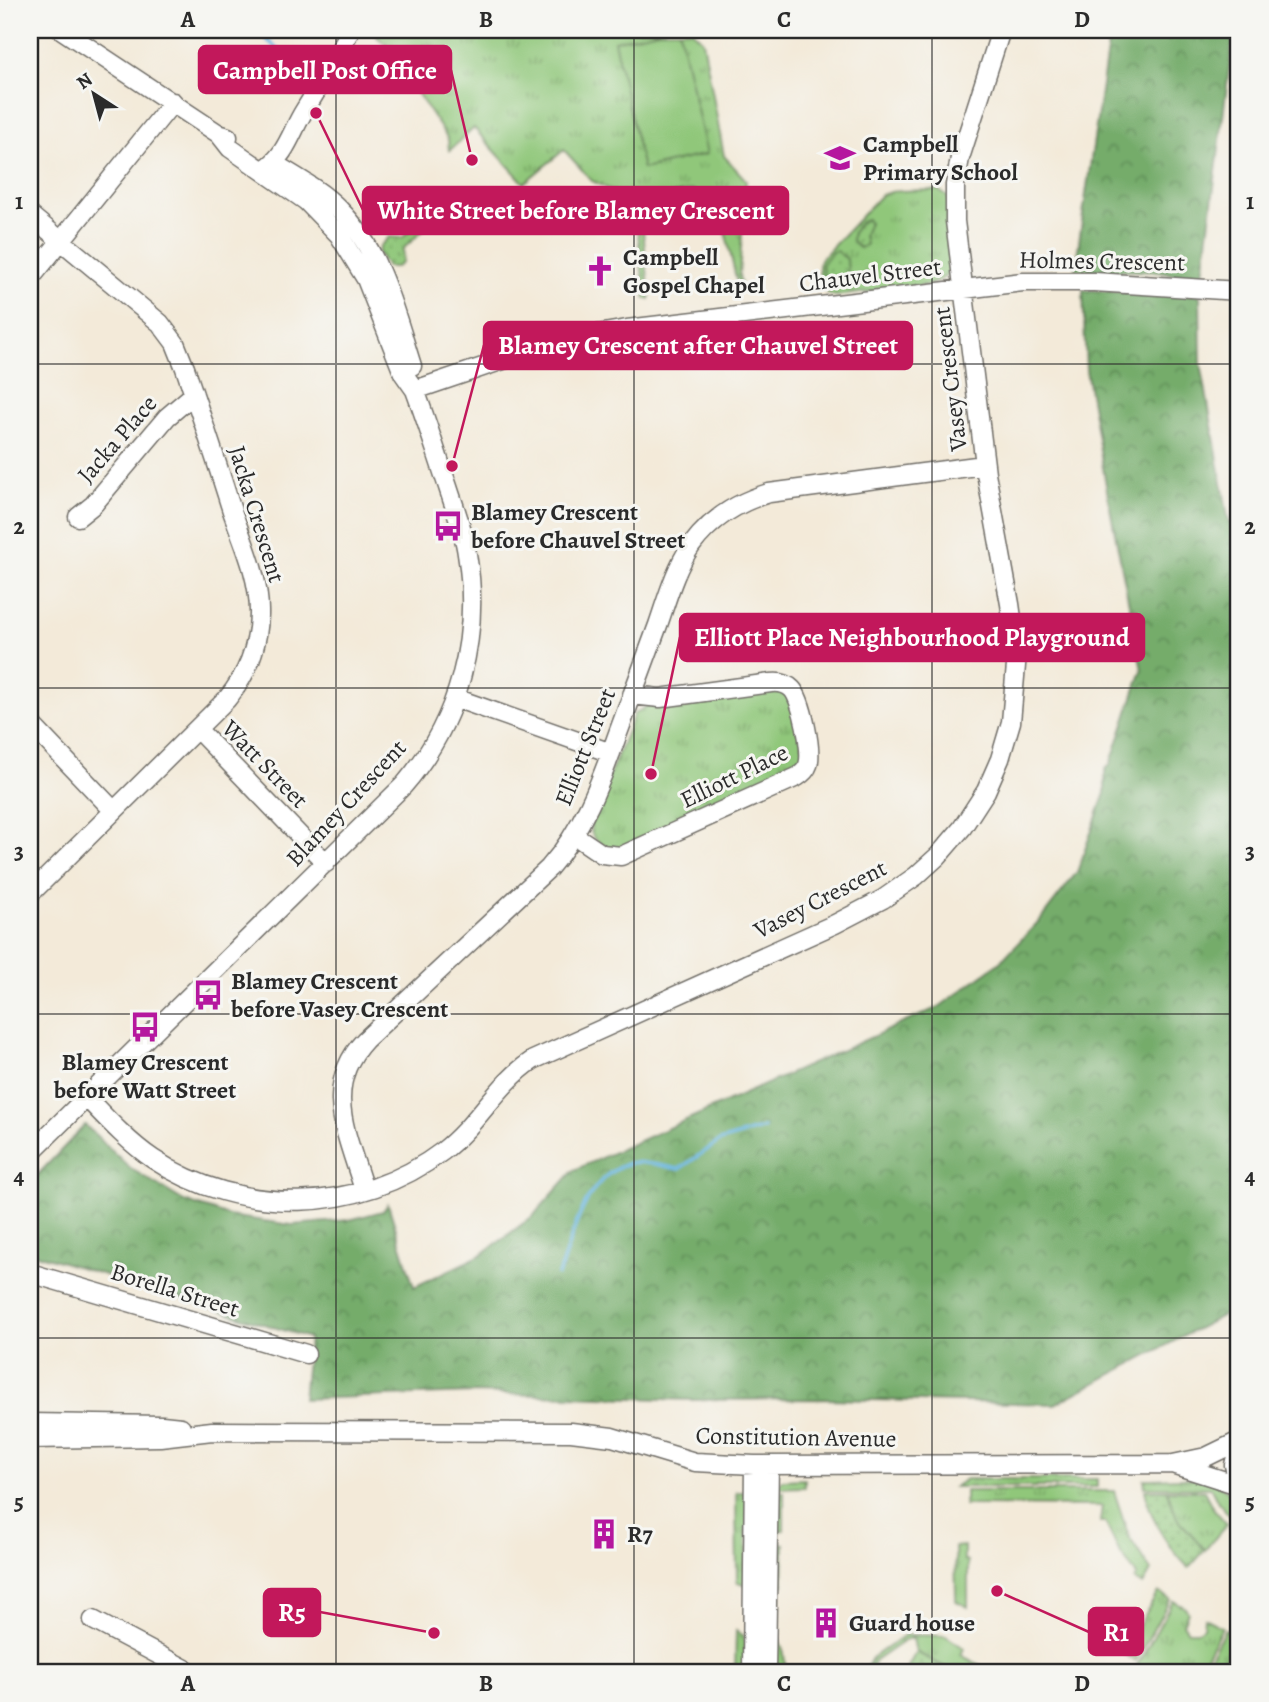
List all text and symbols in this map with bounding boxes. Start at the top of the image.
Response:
text: A [180,4,196,35]
text: B [479,4,493,35]
text: C [777,4,791,35]
text: D [1074,4,1090,35]
callout: Campbell Post Office [199,46,451,93]
text: Campbell Post Office [213,53,437,88]
north arrow [60,60,130,130]
text: N [71,66,98,96]
place label: Campbell Primary School [863,128,1018,188]
school or university icon: Campbell Primary School [823,141,857,175]
text: 1 [15,186,23,217]
text: 1 [1246,186,1254,217]
callout: White Street before Blamey Crescent [363,187,788,234]
text: White Street before Blamey Crescent [376,193,775,228]
place label: Campbell Gospel Chapel [623,241,765,301]
street label: Holmes Crescent [1019,244,1185,278]
street label: Chauvel Street [797,250,943,300]
church icon: Campbell Gospel Chapel [583,254,617,288]
street label: Vasey Crescent [925,305,975,454]
callout: Blamey Crescent after Chauvel Street [484,322,912,369]
text: Blamey Crescent after Chauvel Street [498,328,898,363]
street label: Jacka Place [70,388,164,490]
street label: Jacka Crescent [221,442,293,586]
place label: Blamey Crescent before Chauvel Street [470,496,685,556]
bus stop icon: Blamey Crescent before Chauvel Street [431,509,465,543]
text: 2 [13,511,25,542]
text: 2 [1244,511,1256,542]
callout: Elliott Place Neighbourhood Playground [680,614,1144,661]
text: Elliott Place Neighbourhood Playground [694,620,1131,655]
street label: Elliott Street [547,683,623,811]
street label: Watt Street [214,712,315,815]
street label: Blamey Crescent [279,732,413,874]
street label: Elliott Place [675,736,793,816]
text: 3 [14,836,24,867]
text: 3 [1245,836,1255,867]
street label: Vasey Crescent [747,852,892,947]
place label: Blamey Crescent before Vasey Crescent [230,965,448,1025]
bus stop icon: Blamey Crescent before Vasey Crescent [191,978,225,1012]
bus stop icon: Blamey Crescent before Watt Street [128,1010,162,1044]
place label: Blamey Crescent before Watt Street [53,1046,236,1106]
text: 4 [14,1161,25,1192]
text: 4 [1245,1161,1256,1192]
street label: Borella Street [107,1255,243,1325]
street label: Constitution Avenue [695,1419,897,1455]
text: 5 [14,1486,24,1517]
text: 5 [1245,1486,1255,1517]
building icon: R7 [587,1517,621,1551]
place label: R7 [627,1518,653,1550]
callout: R5 [264,1589,320,1636]
text: R5 [278,1595,306,1630]
building icon: Guard house [809,1606,843,1640]
place label: Guard house [849,1607,975,1639]
callout: R1 [1089,1608,1143,1655]
text: R1 [1103,1615,1129,1650]
text: A [180,1668,196,1699]
text: B [479,1668,493,1699]
text: C [777,1668,791,1699]
text: D [1074,1668,1090,1699]

